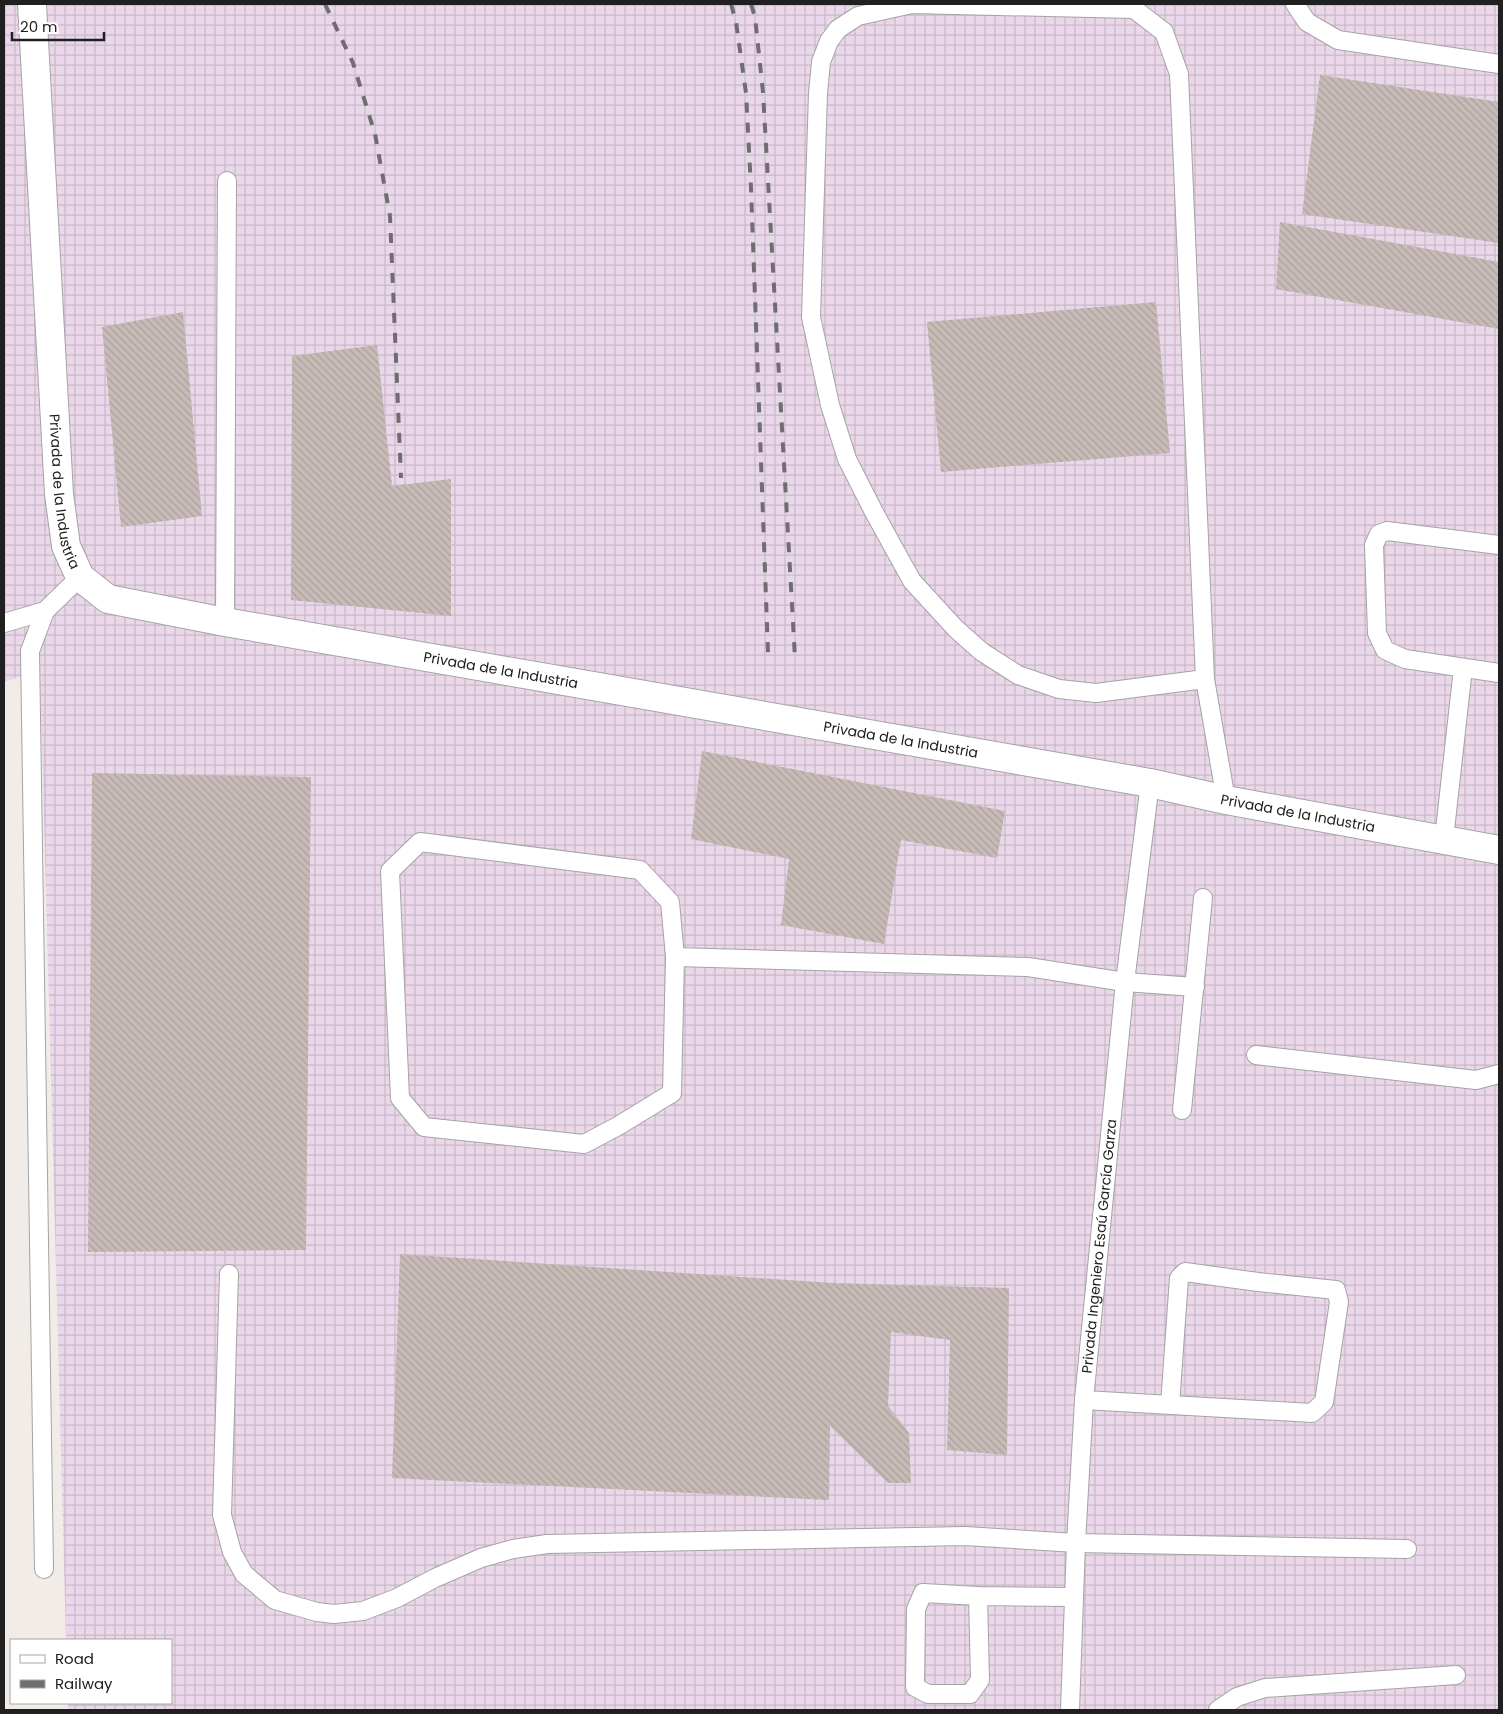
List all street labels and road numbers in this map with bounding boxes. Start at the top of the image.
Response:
street label: Privada de la Industria [45,413,85,572]
street label: Privada de la Industria [422,647,580,693]
street label: Privada de la Industria [822,716,980,763]
street label: Privada de la Industria [1219,789,1377,837]
street label: Privada Ingeniero Esaú García Garza [1077,1118,1122,1374]

